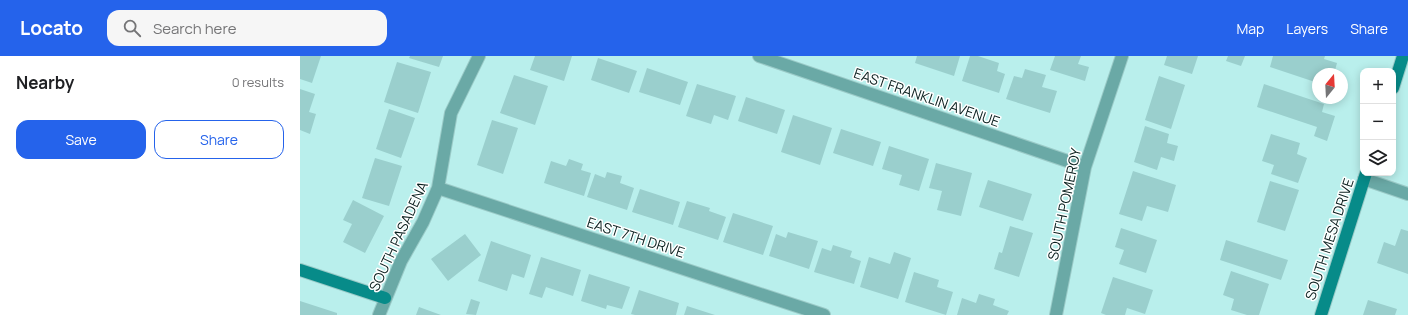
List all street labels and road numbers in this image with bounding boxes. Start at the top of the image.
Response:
street label: EAST FRANKLIN AVENUE [852,63,1002,131]
street label: SOUTH POMEROY [1043,146,1085,262]
street label: SOUTH MESA DRIVE [1300,176,1358,302]
street label: SOUTH PASADENA [364,178,432,294]
street label: EAST 7TH DRIVE [585,212,687,262]

